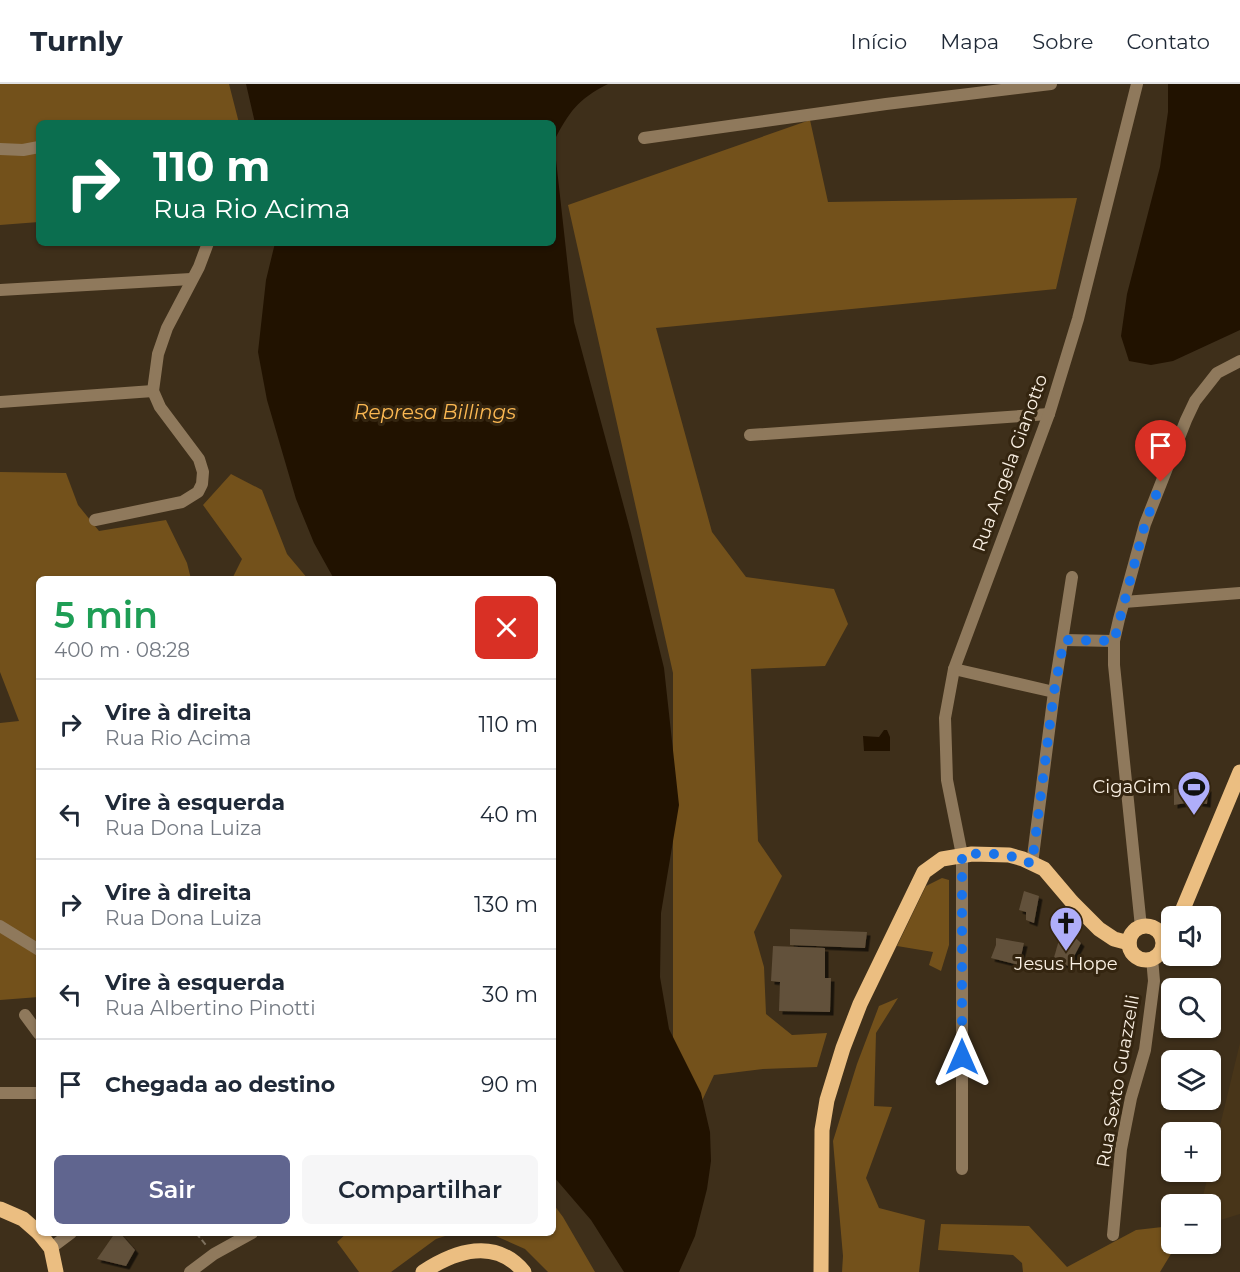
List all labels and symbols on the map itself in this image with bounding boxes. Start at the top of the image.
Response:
street label: Rua Angela Gianotto [968,371,1052,555]
water label: Represa Billings [354,400,516,424]
pin [1135,420,1186,482]
sports icon: CigaGim [1176,769,1212,816]
place label: CigaGim [1093,776,1171,798]
church icon: Jesus Hope [1048,905,1084,952]
place label: Jesus Hope [1013,953,1118,975]
street label: Rua Sexto Guazzelli [1092,993,1144,1169]
position arrow [930,1025,994,1089]

